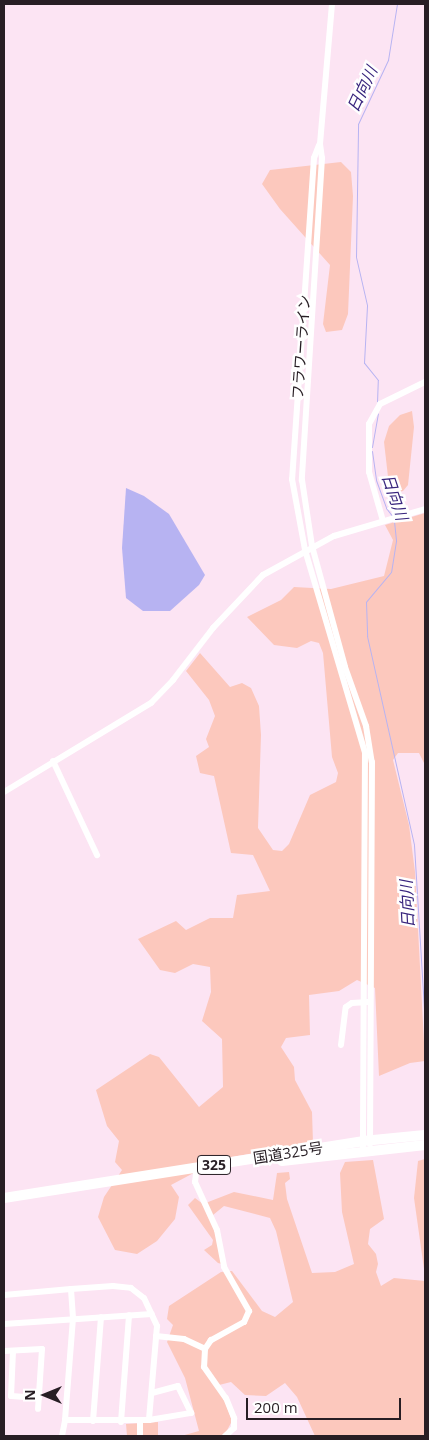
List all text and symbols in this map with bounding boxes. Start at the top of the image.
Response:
water label: 日向川 [343,63,381,115]
street label: フラワーライン [288,294,314,400]
water label: 日向川 [378,471,412,523]
water label: 日向川 [396,880,418,928]
street label: 国道325号 [252,1139,324,1167]
road number: 325 [196,1154,232,1176]
north arrow [20,1370,70,1420]
scale bar [249,1388,404,1420]
text: N [20,1389,39,1401]
text: 200 m [254,1397,298,1417]

